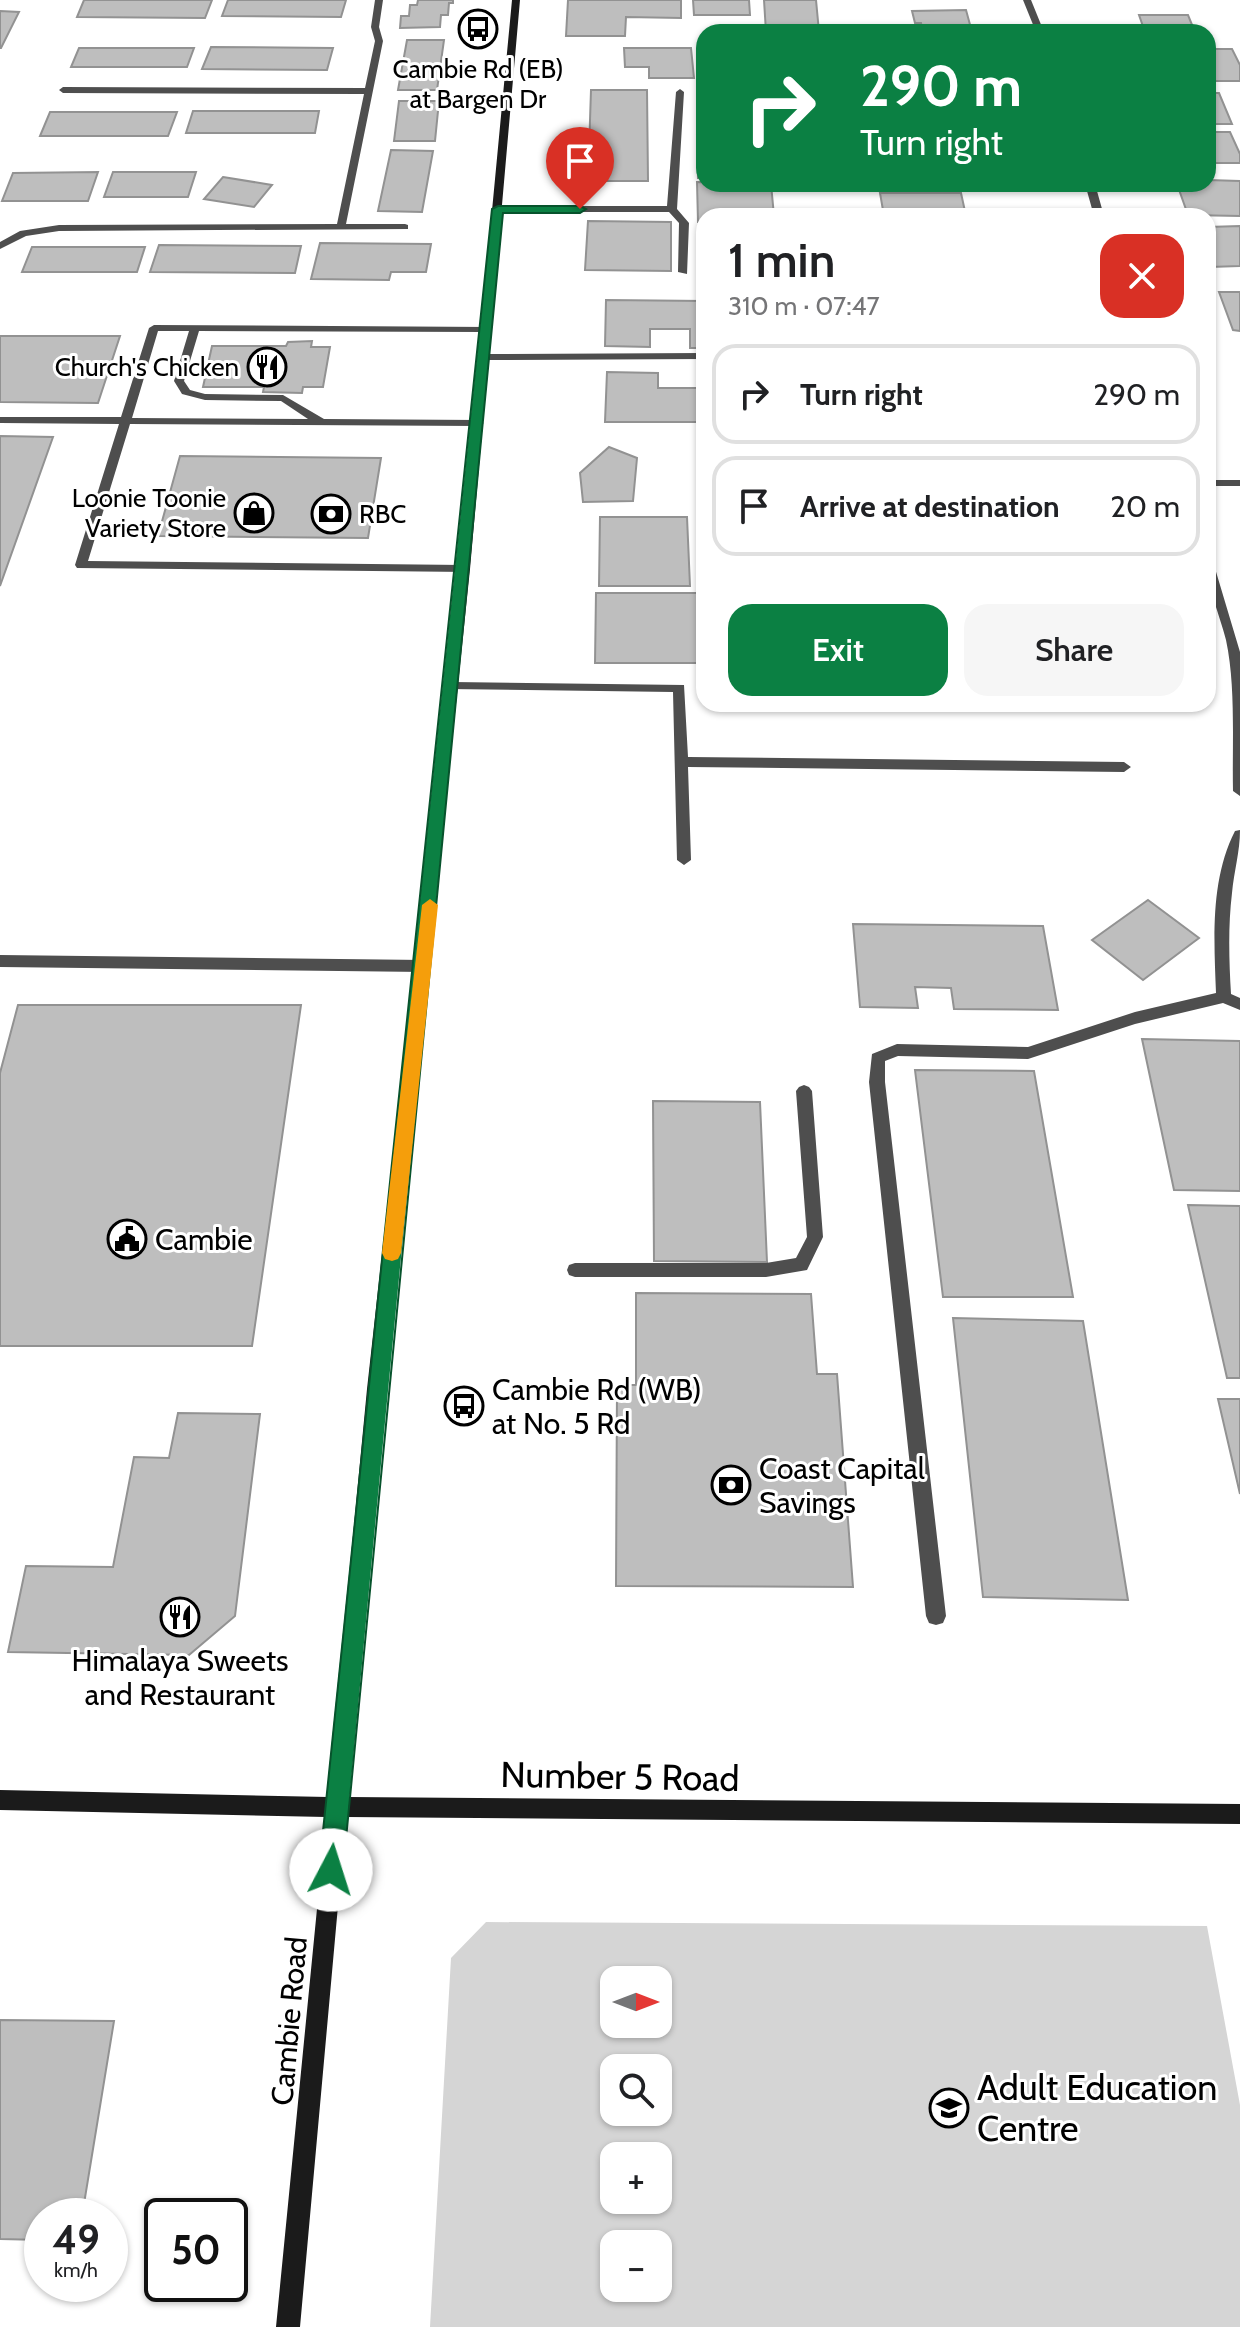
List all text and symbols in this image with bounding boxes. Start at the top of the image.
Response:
bus stop icon: Cambie Rd (EB) at Bargen Dr [457,8,499,50]
text: 290 m [860,52,1022,120]
place label: Cambie Rd (EB) at Bargen Dr [392,53,564,115]
icon: right [728,56,832,160]
text: Turn right [860,120,1003,164]
pin [546,127,614,209]
icon: arrive [558,139,602,183]
text: 1 min [728,231,835,289]
button: close [1100,234,1184,318]
text: 310 m · 07:47 [728,290,880,322]
restaurant icon: Church's Chicken [246,346,288,388]
place label: Church's Chicken [55,351,239,383]
icon: right [732,372,776,416]
text: Turn right [800,376,923,413]
text: 290 m [1093,376,1180,413]
place label: Loonie Toonie Variety Store [72,482,226,544]
icon: arrive [732,484,776,528]
text: Arrive at destination [800,488,1060,525]
text: 20 m [1110,488,1180,525]
shop icon: Loonie Toonie Variety Store [233,492,275,534]
bank icon: RBC [310,493,352,535]
place label: RBC [359,498,406,530]
button: Exit [728,604,948,696]
button: Share [964,604,1184,696]
public building icon: Cambie [106,1218,148,1260]
place label: Cambie [155,1221,253,1258]
place label: Cambie Rd (WB) at No. 5 Rd [492,1371,702,1442]
bus stop icon: Cambie Rd (WB) at No. 5 Rd [443,1385,485,1427]
place label: Coast Capital Savings [759,1450,925,1521]
bank icon: Coast Capital Savings [710,1464,752,1506]
restaurant icon: Himalaya Sweets and Restaurant [159,1596,201,1638]
place label: Himalaya Sweets and Restaurant [72,1642,289,1713]
street label: Number 5 Road [500,1752,740,1800]
position arrow [289,1828,373,1912]
street label: Cambie Road [263,1935,315,2107]
north arrow [600,1966,672,2038]
map controls [600,1966,672,2302]
button: search [600,2054,672,2126]
place label: Adult Education Centre [977,2065,1217,2150]
school or university icon: Adult Education Centre [928,2087,970,2129]
button: + [600,2142,672,2214]
speed limit sign: 50 [144,2198,248,2302]
text: 49 [52,2215,100,2264]
button: − [600,2230,672,2302]
text: km/h [54,2258,98,2282]

